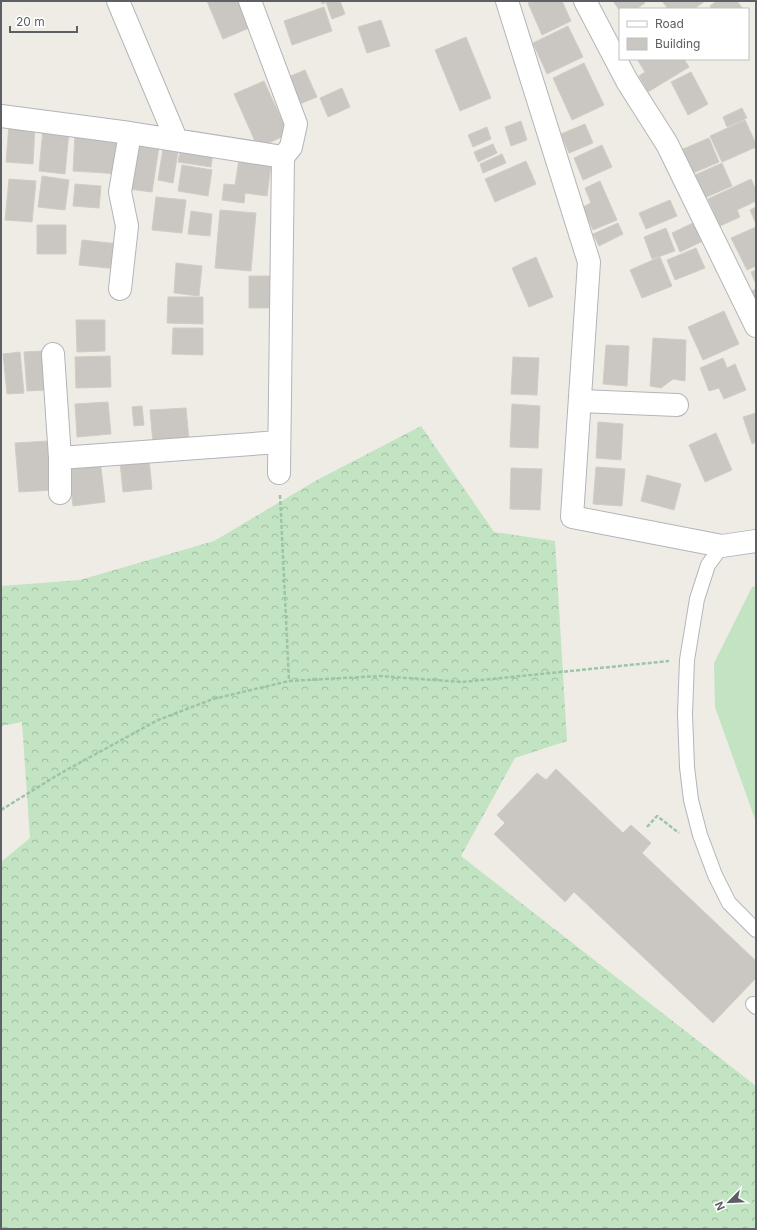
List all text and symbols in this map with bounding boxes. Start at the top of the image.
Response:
scale bar [10,8,77,34]
legend [619,8,749,60]
text: 20 m [16,14,45,29]
text: Road [655,16,684,31]
text: Building [655,36,700,51]
north arrow [709,1182,749,1222]
text: N [712,1199,728,1213]

